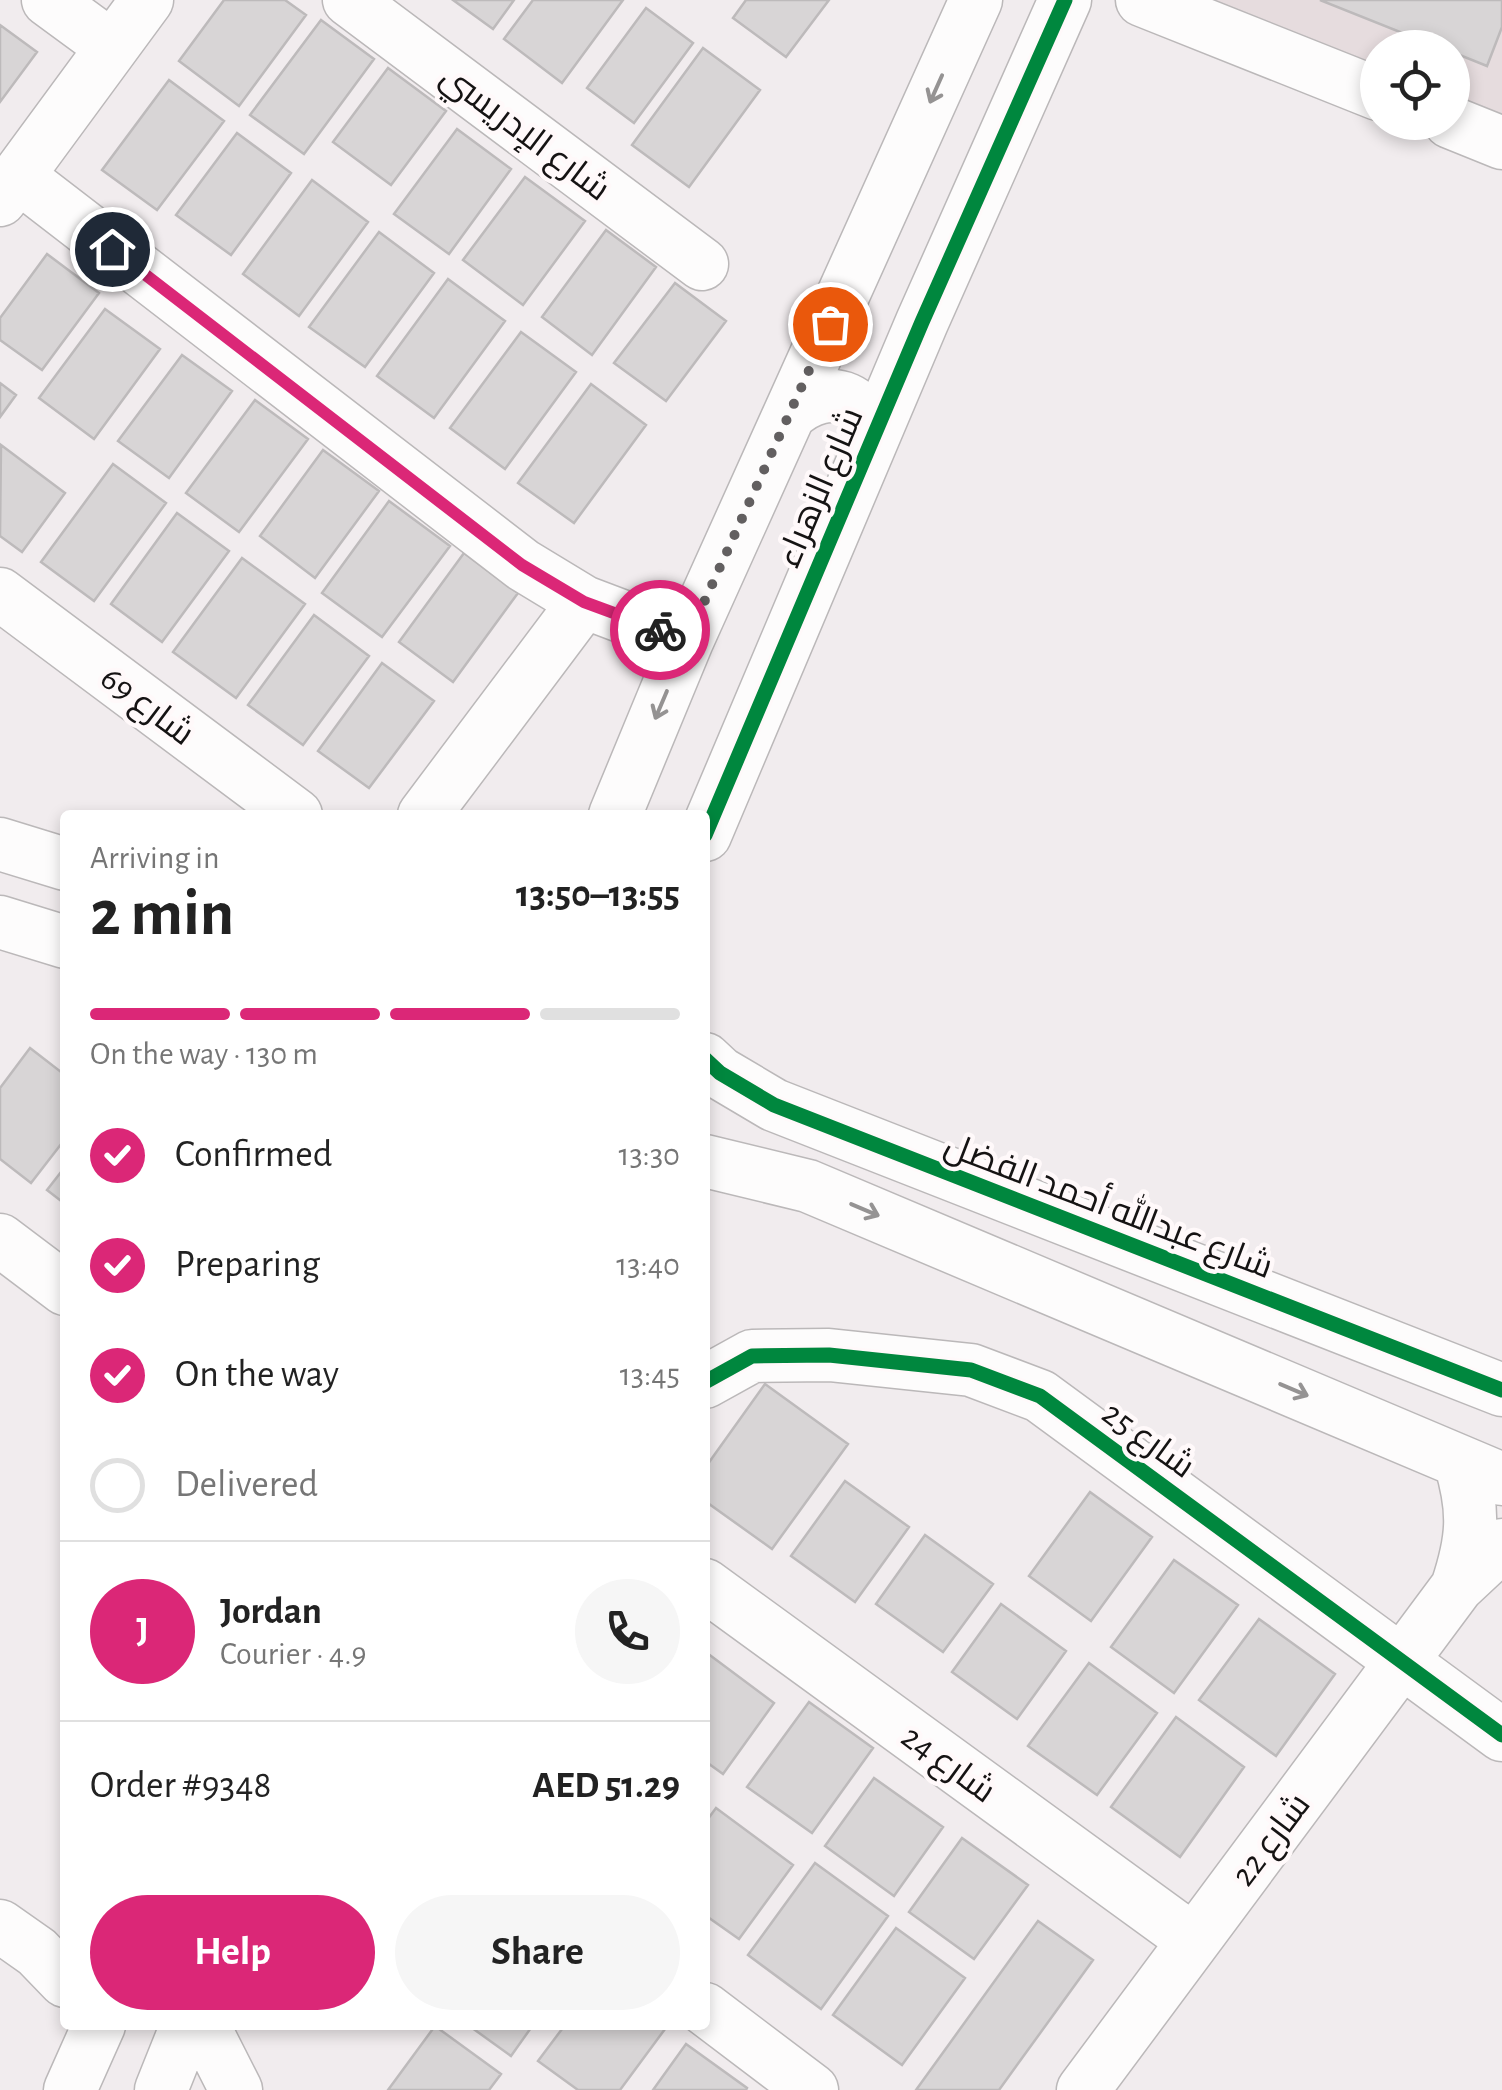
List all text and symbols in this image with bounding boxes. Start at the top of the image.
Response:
map controls [1360,30,1470,140]
button: locate [1360,30,1470,140]
street label: شارع الإدريسي [430,59,616,213]
one-way arrow [926,73,944,104]
pin [70,207,155,292]
icon: home [85,222,140,277]
pin [788,282,873,367]
icon: bag [803,297,858,352]
street label: شارع الزهراء [771,403,873,574]
courier [610,580,710,680]
icon: bike [633,603,688,658]
street label: شارع 69 [92,660,200,755]
one-way arrow [650,689,668,720]
text: Arriving in [90,842,219,874]
text: 13:50–13:55 [516,876,680,914]
text: 2 min [90,882,234,947]
text: On the way · 130 m [90,1038,318,1070]
street label: شارع عبدالله أحمد الفضل [938,1121,1280,1289]
icon: check [90,1128,145,1183]
text: Confirmed [175,1136,332,1174]
text: 13:30 [618,1139,680,1171]
one-way arrow [849,1202,880,1220]
icon: check [90,1238,145,1293]
text: Preparing [175,1246,320,1284]
text: 13:40 [616,1249,680,1281]
icon: check [90,1348,145,1403]
text: On the way [175,1356,339,1394]
text: 13:45 [620,1359,680,1391]
one-way arrow [1278,1382,1309,1400]
street label: شارع 25 [1093,1395,1201,1488]
text: Delivered [175,1466,318,1504]
button: phone [575,1579,680,1684]
text: Jordan [220,1593,322,1631]
text: J [136,1612,149,1650]
text: Courier · 4.9 [220,1638,367,1670]
street label: شارع 24 [892,1719,1001,1813]
text: Order #9348 [90,1767,272,1805]
text: AED 51.29 [532,1767,680,1805]
street label: شارع 22 [1225,1787,1320,1895]
button: Help [90,1895,375,2010]
button: Share [395,1895,680,2010]

